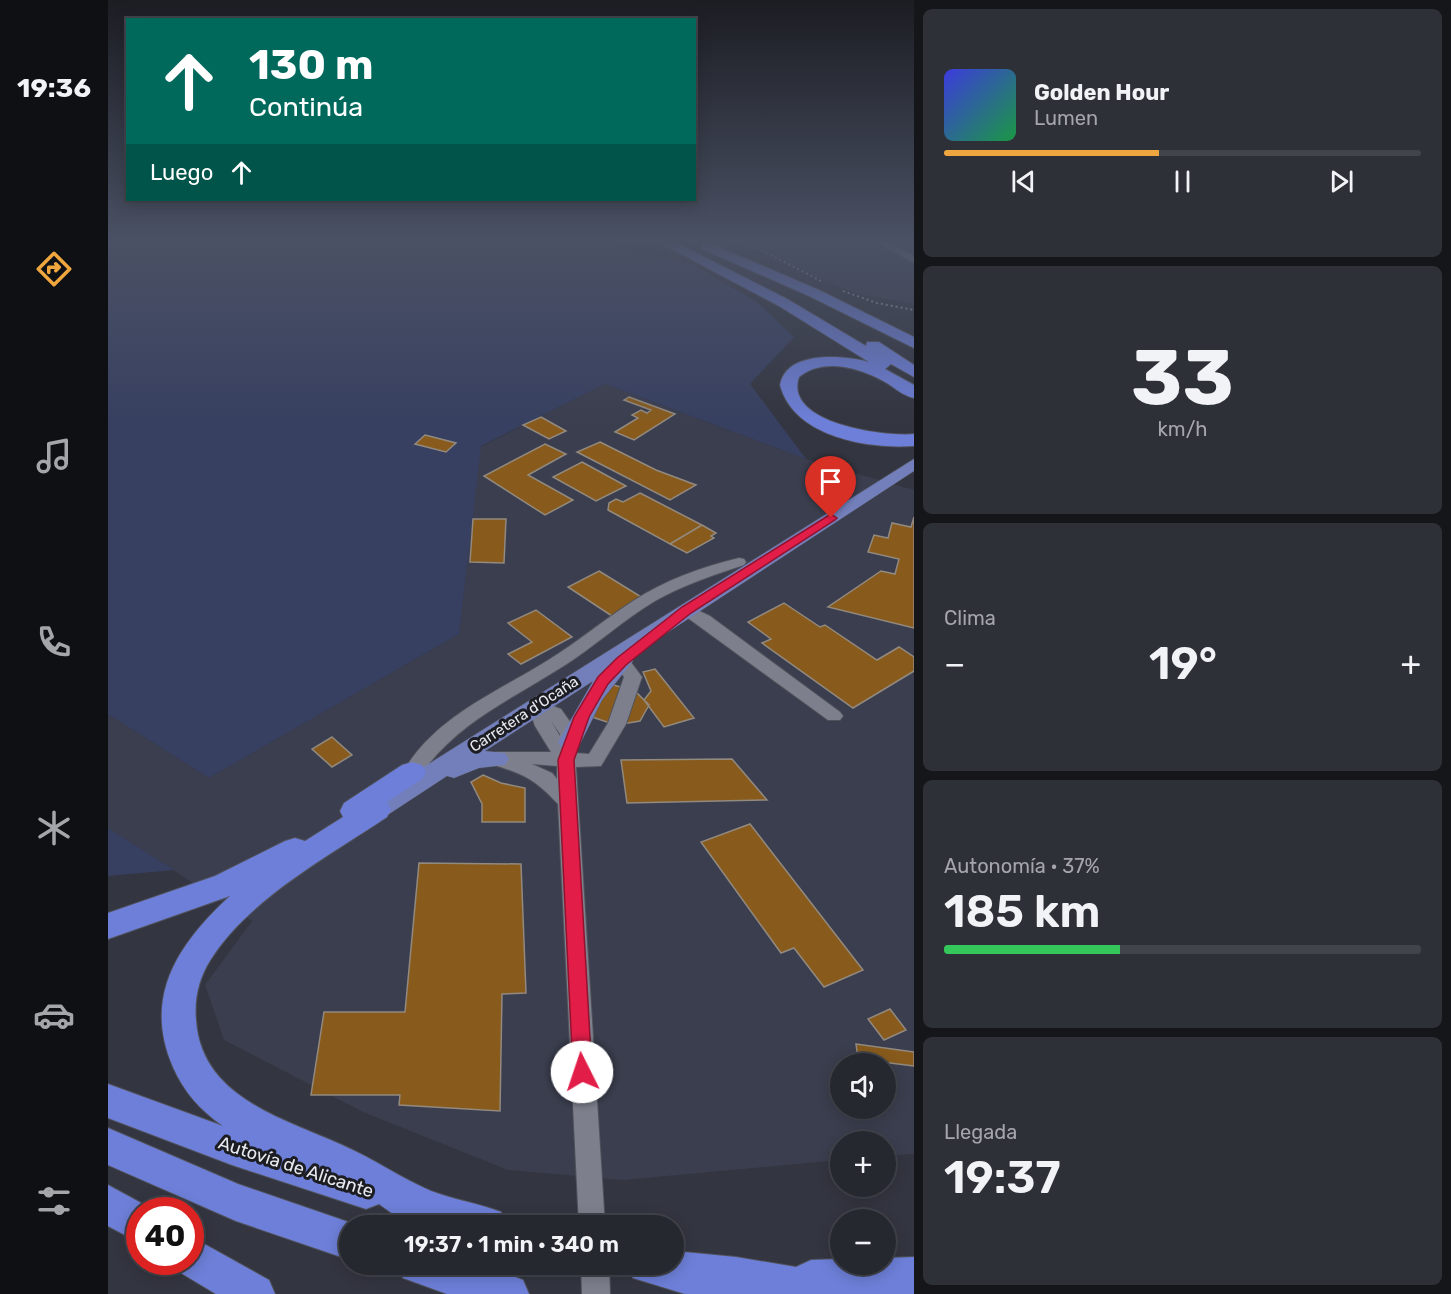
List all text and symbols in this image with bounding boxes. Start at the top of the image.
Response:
text: 130 m [249,40,374,90]
icon: ahead [150,42,228,120]
text: 19:36 [17,72,91,104]
text: Golden Hour [1034,79,1169,106]
text: Continúa [249,91,363,123]
text: Lumen [1034,106,1098,130]
icon: ahead [225,156,258,189]
text: Luego [150,159,213,186]
icon: previous [1007,165,1040,198]
icon: pause [1166,165,1199,198]
icon: next [1325,165,1358,198]
icon: directions [33,248,75,290]
text: 33 [1131,331,1234,424]
text: km/h [1158,417,1207,441]
icon: music [33,435,75,477]
pin [805,456,856,518]
icon: arrive [814,465,847,498]
text: Clima [944,606,996,630]
icon: phone [33,621,75,663]
text: 19° [1149,637,1217,690]
text: − [944,644,965,683]
text: + [1400,644,1421,683]
street label: Carretera d'Ocaña [466,672,582,756]
icon: climate [33,807,75,849]
text: Autonomía · 37% [944,854,1100,878]
text: 185 km [944,885,1100,938]
icon: car [33,994,75,1036]
position arrow [550,1040,614,1104]
map controls [830,1053,896,1275]
button: sound [830,1053,896,1119]
text: Llegada [944,1120,1017,1144]
button: + [830,1131,896,1197]
street label: Autovía de Alicante [216,1132,376,1202]
text: 19:37 [944,1151,1061,1204]
icon: filters [33,1180,75,1222]
speed limit sign: 40 [126,1197,204,1275]
button: − [830,1209,896,1275]
text: 19:37 · 1 min · 340 m [404,1231,619,1258]

